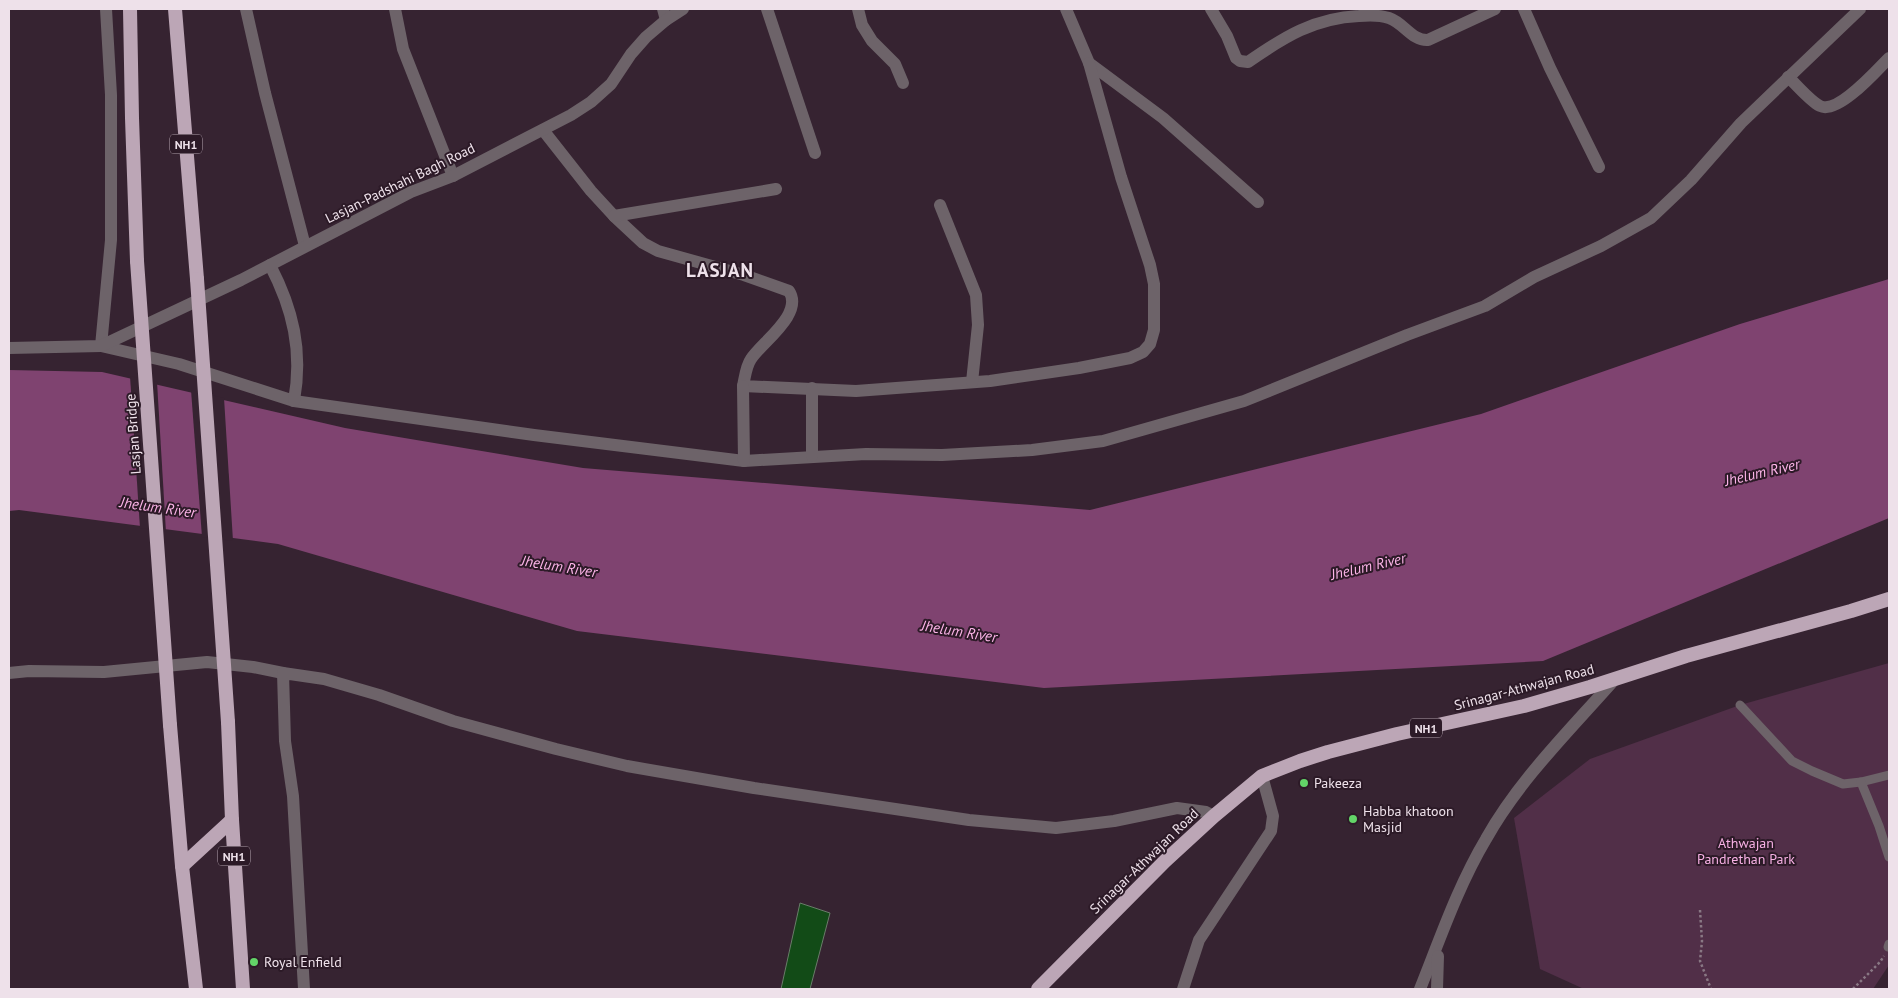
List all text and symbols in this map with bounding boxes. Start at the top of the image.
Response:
road number: NH1 [170,134,202,154]
street label: Lasjan-Padshahi Bagh Road [322,139,478,227]
district label: LASJAN [686,258,754,282]
street label: Lasjan Bridge [121,393,145,475]
water label: Jhelum River [1722,454,1803,490]
water label: Jhelum River [118,492,198,522]
water label: Jhelum River [1328,548,1409,584]
water label: Jhelum River [519,550,599,582]
water label: Jhelum River [919,615,999,647]
street label: Srinagar-Athwajan Road [1452,660,1596,714]
road number: NH1 [1410,718,1442,738]
place label: Pakeeza [1314,774,1362,792]
marker: Pakeeza [1298,777,1310,789]
place label: Habba khatoon Masjid [1363,802,1454,836]
street label: Srinagar-Athwajan Road [1086,804,1202,918]
marker: Habba khatoon Masjid [1347,813,1359,825]
park label: Athwajan Pandrethan Park [1697,834,1795,868]
road number: NH1 [218,846,250,866]
place label: Royal Enfield [264,953,342,971]
marker: Royal Enfield [248,956,260,968]

